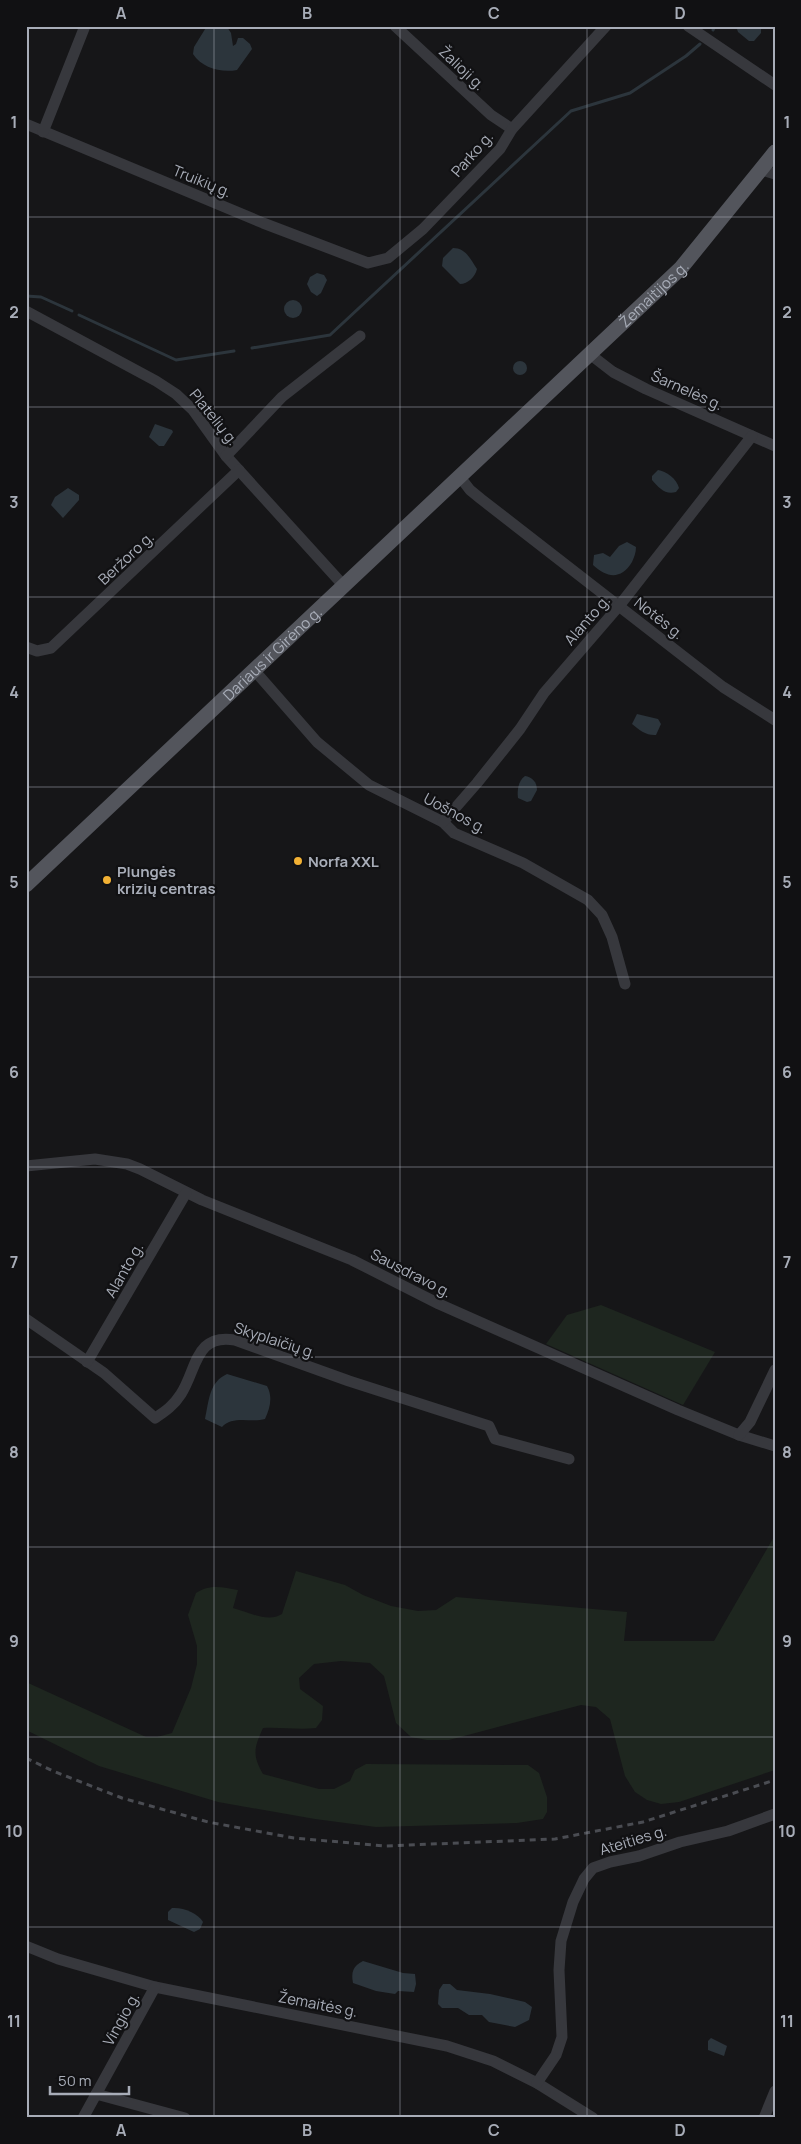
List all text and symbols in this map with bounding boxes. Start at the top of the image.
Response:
text: A [116,2,127,24]
text: B [302,2,312,24]
text: C [488,2,500,24]
text: D [674,2,686,24]
street label: Žalioji g. [434,41,490,95]
text: 1 [10,111,18,133]
text: 1 [783,111,791,133]
street label: Parko g. [446,127,498,181]
street label: Truikių g. [170,160,234,202]
street label: Žemaitijos g. [614,257,693,332]
text: 2 [9,301,19,323]
text: 2 [782,301,792,323]
street label: Šarnelės g. [648,365,726,415]
street label: Platelių g. [185,384,243,450]
text: 3 [9,491,19,513]
text: 3 [782,491,792,513]
street label: Beržoro g. [93,527,159,589]
street label: Alanto g. [559,590,615,650]
street label: Notės g. [630,592,688,644]
street label: Dariaus ir Girėno g. [218,601,326,705]
text: 4 [9,681,19,703]
text: 4 [782,681,792,703]
street label: Uošnos g. [420,788,490,838]
place label: Norfa XXL [308,851,379,872]
marker: Norfa XXL [292,855,304,867]
place label: Plungės krizių centras [117,861,216,899]
text: 5 [9,871,19,893]
text: 5 [782,871,792,893]
marker: Plungės krizių centras [101,874,113,886]
text: 6 [9,1061,19,1083]
text: 6 [782,1061,792,1083]
street label: Alanto g. [100,1239,148,1301]
street label: Sausdravo g. [367,1244,455,1302]
text: 7 [10,1251,18,1273]
text: 7 [783,1251,791,1273]
street label: Skyplaičių g. [231,1317,319,1363]
text: 8 [9,1441,19,1463]
text: 8 [782,1441,792,1463]
text: 9 [9,1630,19,1652]
text: 9 [782,1630,792,1652]
text: 10 [5,1820,23,1842]
street label: Ateities g. [597,1820,669,1860]
text: 10 [778,1820,796,1842]
street label: Žemaitės g. [276,1986,360,2022]
street label: Vingio g. [98,1988,144,2050]
text: 11 [7,2010,21,2032]
text: 11 [780,2010,794,2032]
scale bar [50,2064,129,2096]
text: 50 m [58,2070,92,2091]
text: A [116,2119,127,2141]
text: B [302,2119,312,2141]
text: C [488,2119,500,2141]
text: D [674,2119,686,2141]

